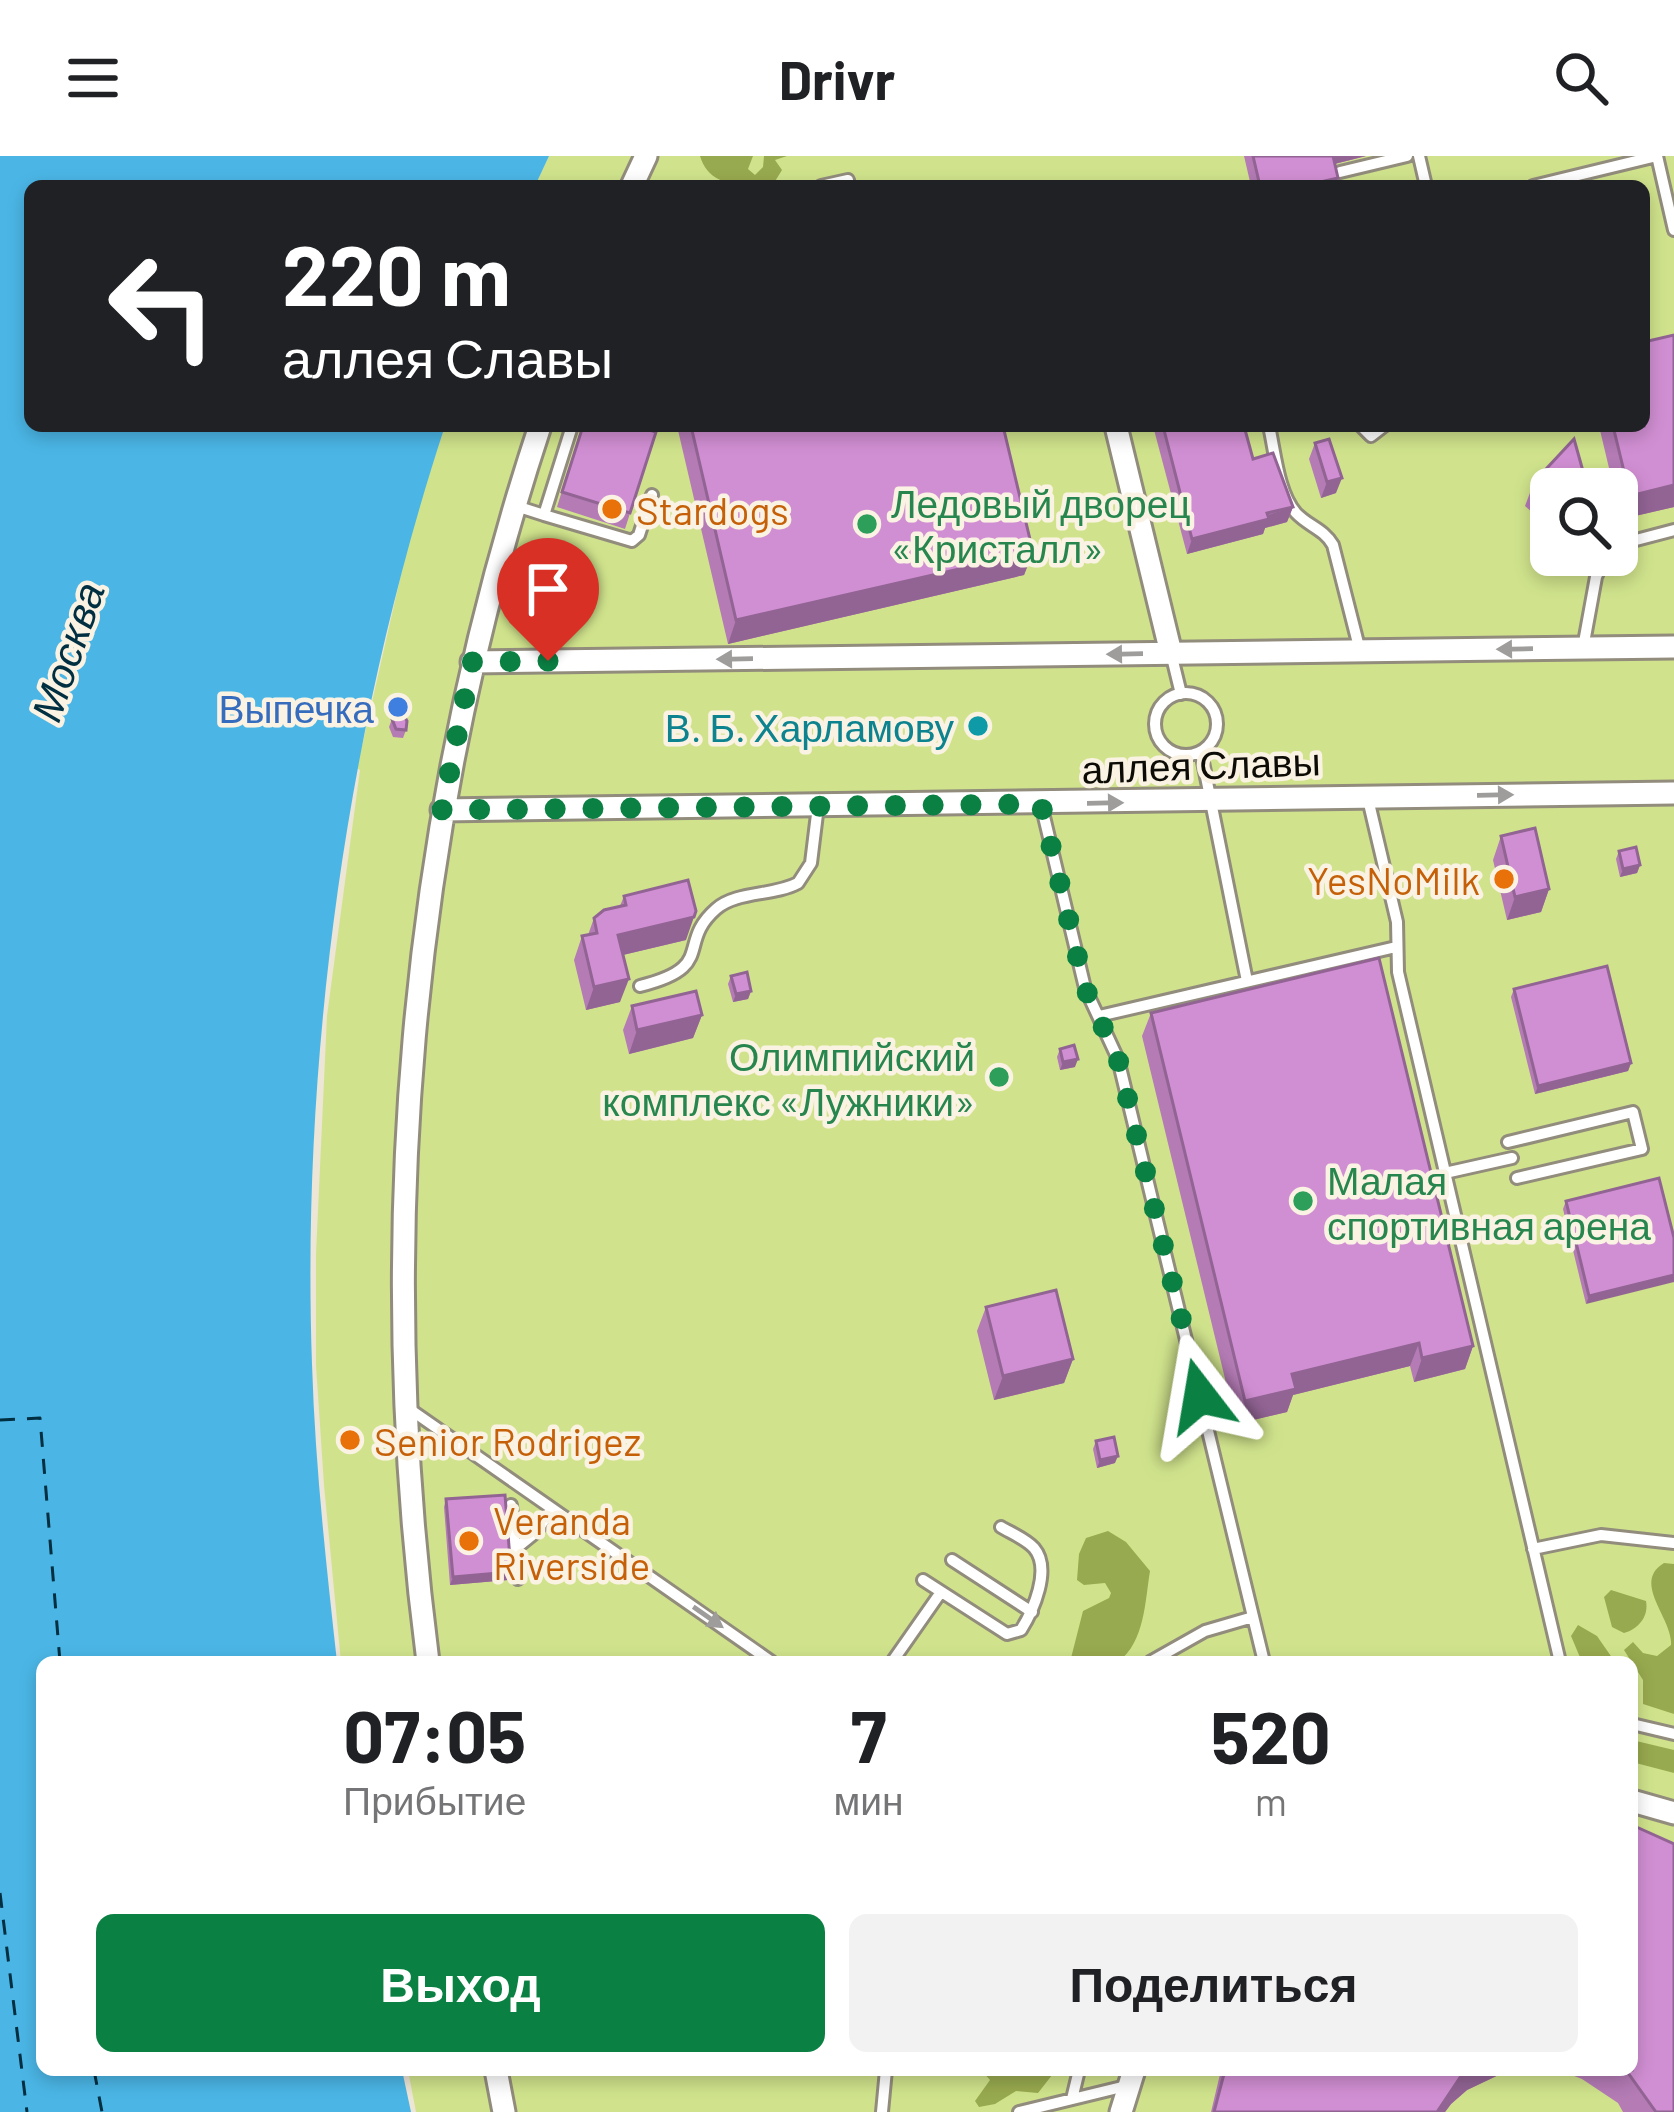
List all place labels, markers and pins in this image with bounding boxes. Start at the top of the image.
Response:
place label: Ледовый дворец «Кристалл» [891,479,1191,571]
place label: Stardogs [636,486,789,533]
marker: Stardogs [599,496,625,522]
marker: Ледовый дворец «Кристалл» [854,511,880,537]
pin [497,538,599,661]
place label: Выпечка [219,684,374,731]
marker: Выпечка [385,694,411,720]
place label: В. Б. Харламову [665,703,954,750]
marker: В. Б. Харламову [965,713,991,739]
place label: YesNoMilk [1307,856,1480,903]
marker: YesNoMilk [1491,866,1517,892]
place label: Олимпийский комплекс «Лужники» [602,1032,975,1124]
marker: Олимпийский комплекс «Лужники» [986,1064,1012,1090]
place label: Малая спортивная арена [1327,1156,1651,1248]
marker: Малая спортивная арена [1290,1188,1316,1214]
place label: Senior Rodrigez [374,1417,641,1464]
marker: Senior Rodrigez [337,1427,363,1453]
place label: Veranda Riverside [493,1496,650,1588]
marker: Veranda Riverside [456,1528,482,1554]

